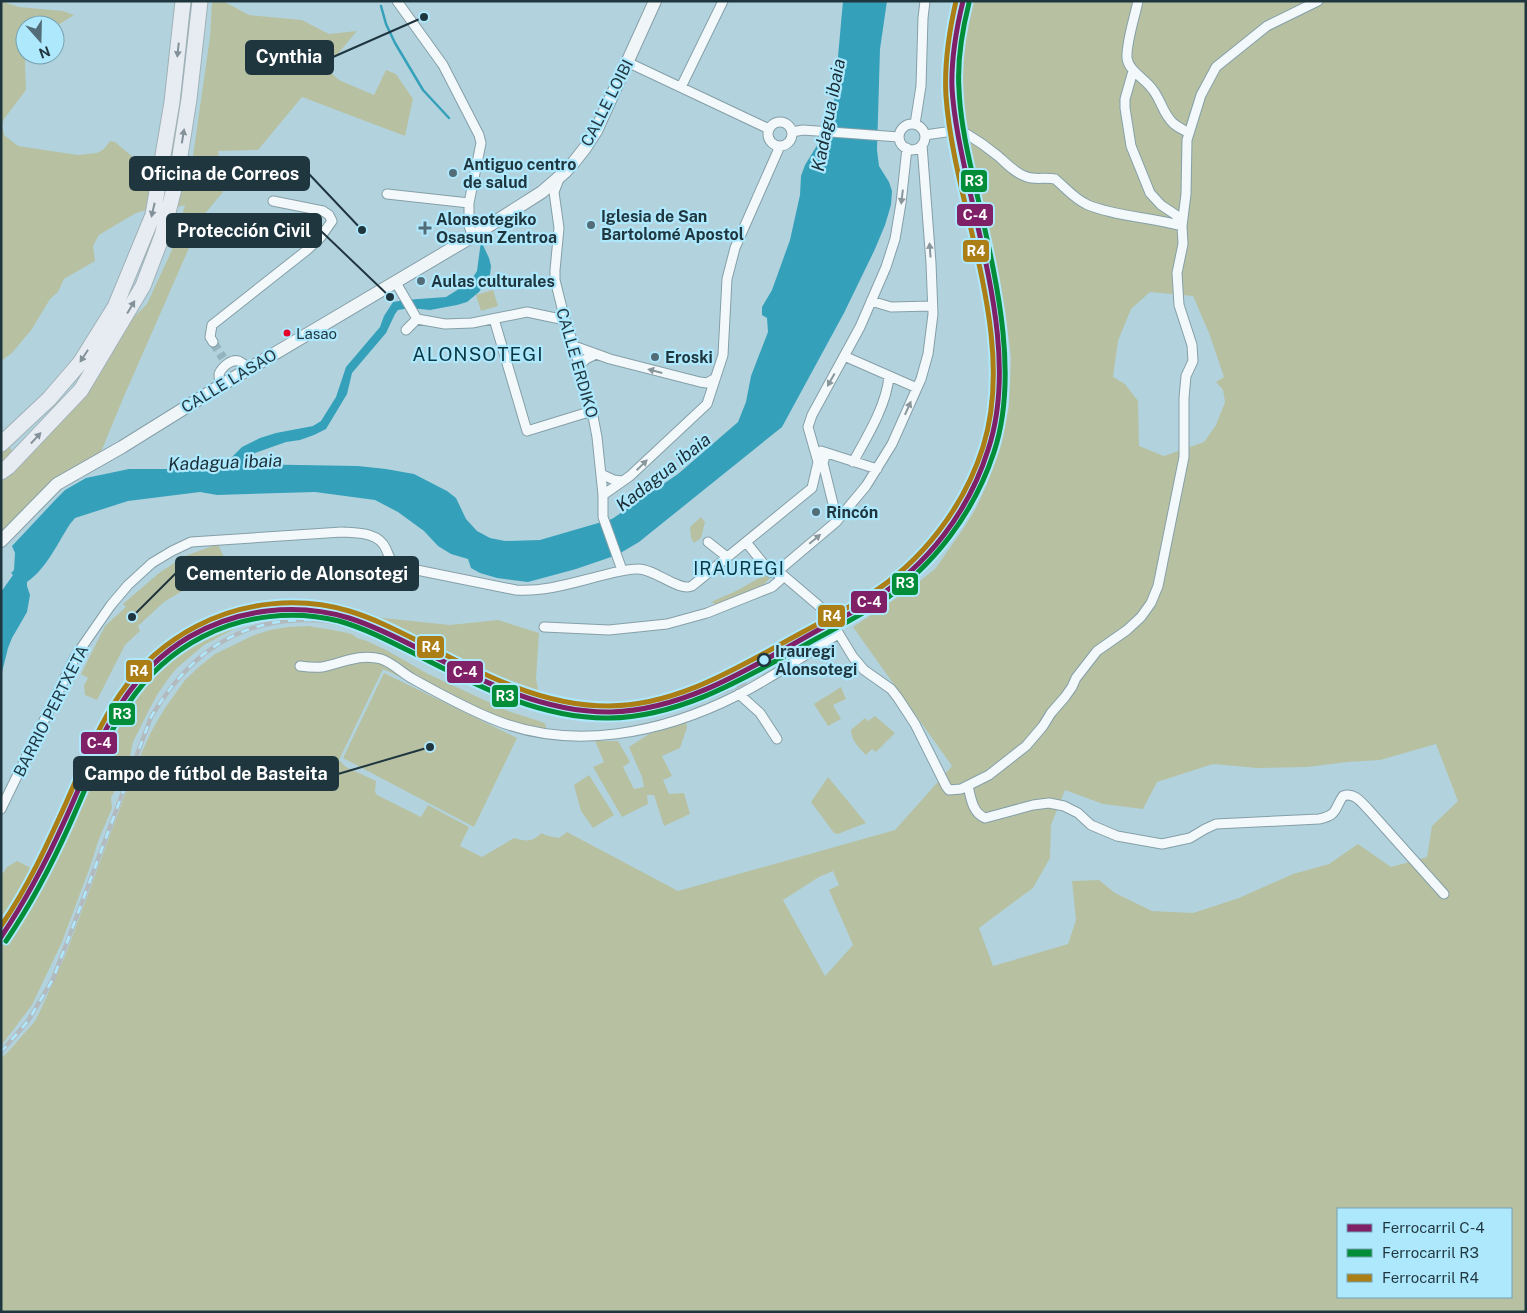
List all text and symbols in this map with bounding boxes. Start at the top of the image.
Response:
north arrow [15,15,65,65]
callout: Cynthia [246,41,333,74]
one-way arrow [174,42,182,58]
text: N [37,43,52,62]
text: Cynthia [256,46,322,67]
street label: CALLE LOIBI [577,56,637,150]
water label: Kadagua ibaia [807,57,849,173]
one-way arrow [179,128,187,144]
place label: Antiguo centro de salud [463,155,576,192]
callout: Oficina de Correos [130,157,309,190]
text: Oficina de Correos [141,163,299,184]
marker: Antiguo centro de salud [447,167,459,179]
line badge: R3 [960,169,988,193]
text: R3 [964,173,984,189]
one-way arrow [898,189,906,205]
one-way arrow [149,203,157,218]
line badge: C-4 [956,203,994,227]
place label: Iglesia de San Bartolomé Apostol [601,207,744,244]
text: C-4 [963,207,987,223]
place label: Alonsotegiko Osasun Zentroa [436,210,557,247]
callout: Protección Civil [167,214,321,247]
marker: Iglesia de San Bartolomé Apostol [585,219,597,231]
text: Protección Civil [177,220,311,241]
marker: Alonsotegiko Osasun Zentroa [418,221,432,235]
line badge: R4 [962,239,990,263]
one-way arrow [926,242,934,258]
text: R4 [967,243,985,259]
place label: Aulas culturales [431,272,555,291]
marker: Aulas culturales [415,275,427,287]
one-way arrow [126,301,135,314]
street label: CALLE ERDIKO [552,306,602,420]
place label: Lasao [296,325,337,342]
marker: Lasao [282,328,292,338]
district label: ALONSOTEGI [412,343,544,365]
street label: CALLE LASAO [178,345,280,417]
place label: Eroski [665,348,713,367]
one-way arrow [79,350,89,363]
marker: Eroski [649,351,661,363]
one-way arrow [647,366,662,374]
one-way arrow [827,372,835,387]
one-way arrow [905,401,913,415]
water label: Kadagua ibaia [612,429,714,515]
one-way arrow [30,432,42,444]
water label: Kadagua ibaia [168,450,282,474]
one-way arrow [635,459,647,471]
place label: Rincón [826,503,878,522]
marker: Rincón [810,506,822,518]
one-way arrow [809,534,822,545]
callout: Cementerio de Alonsotegi [176,557,418,590]
district label: IRAUREGI [693,558,785,579]
text: Cementerio de Alonsotegi [186,563,408,584]
line badge: R3 [891,572,919,596]
text: R3 [895,575,915,591]
line badge: C-4 [850,590,888,614]
text: C-4 [857,594,881,610]
line badge: R4 [817,604,846,628]
text: R4 [823,608,841,624]
line badge: R4 [416,635,445,659]
text: R4 [422,639,440,655]
street label: BARRIO PERTXETA [10,642,92,780]
place label: Irauregi Alonsotegi [775,642,857,679]
marker: Irauregi Alonsotegi [757,653,771,667]
line badge: R4 [125,659,153,683]
line badge: C-4 [446,660,484,684]
text: R4 [130,663,148,679]
text: C-4 [453,664,477,680]
line badge: R3 [491,684,519,708]
text: R3 [495,688,515,704]
line badge: R3 [108,702,136,726]
text: R3 [112,706,132,722]
line badge: C-4 [80,731,118,755]
text: C-4 [87,735,111,751]
callout: Campo de fútbol de Basteita [74,757,338,790]
text: Campo de fútbol de Basteita [84,763,328,784]
legend [1337,1208,1512,1298]
text: Ferrocarril C-4 [1382,1219,1485,1236]
text: Ferrocarril R3 [1382,1244,1479,1261]
text: Ferrocarril R4 [1382,1269,1479,1286]

